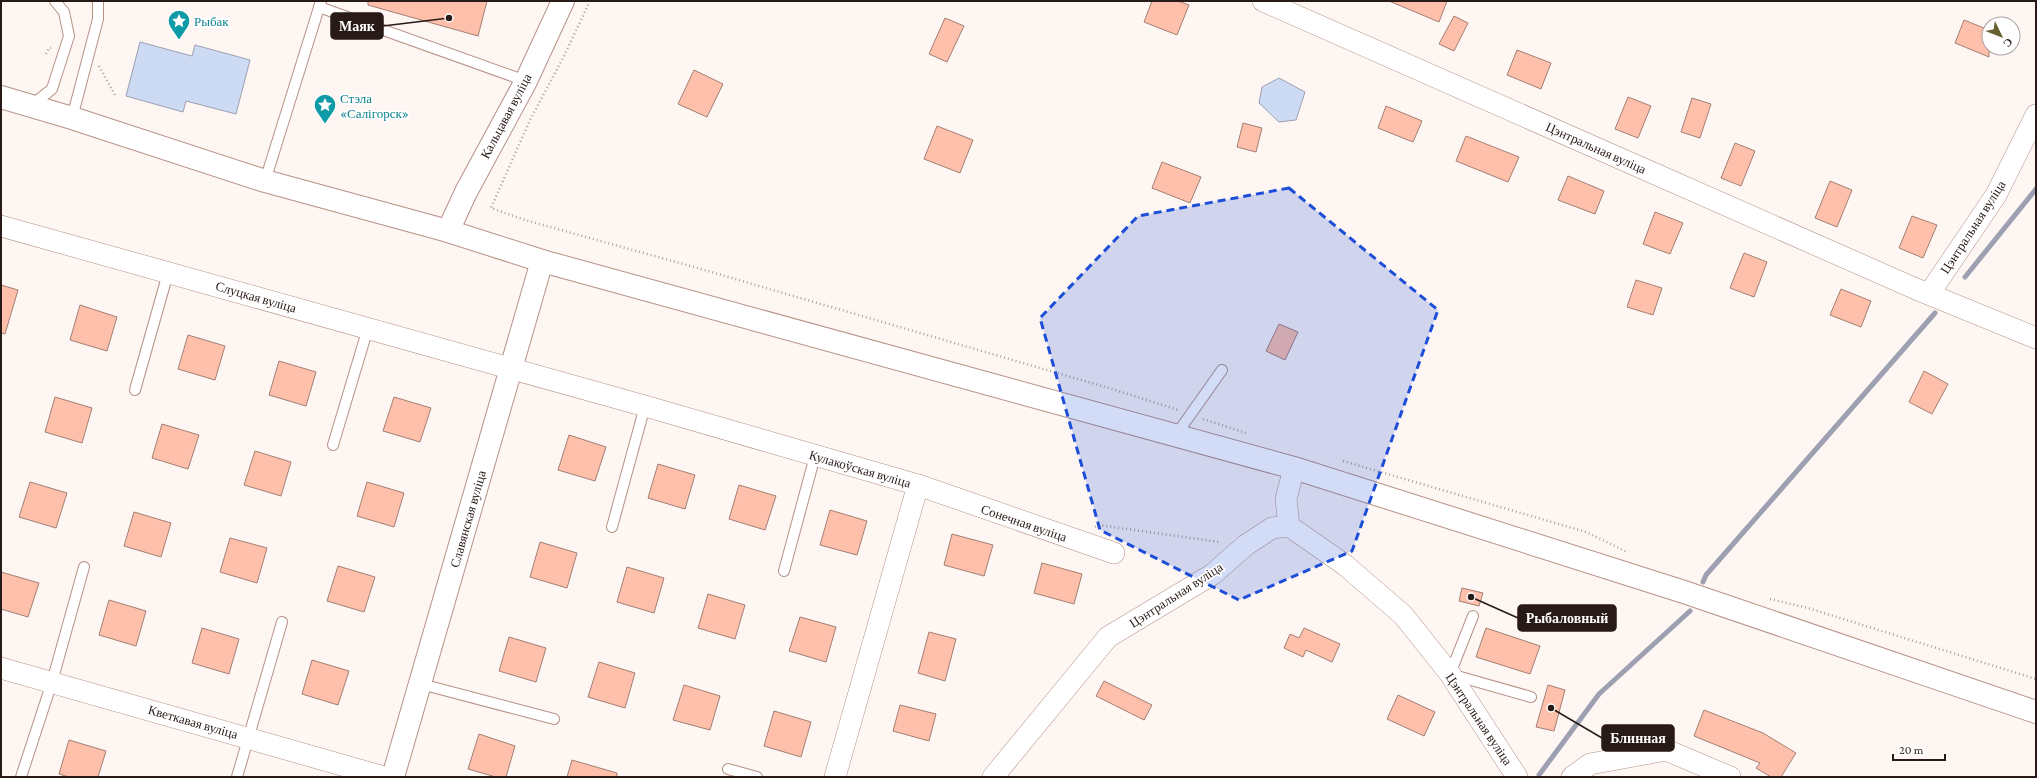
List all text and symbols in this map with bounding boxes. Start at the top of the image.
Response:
place icon: Рыбак [166,8,192,41]
callout: Маяк [331,13,383,39]
place label: Рыбак [194,14,229,29]
north arrow [1981,16,2021,56]
text: Маяк [339,18,376,34]
text: С [2001,36,2015,50]
street label: Кальцавая вуліца [477,71,535,161]
place label: Стэла «Салігорск» [340,91,409,121]
place icon: Стэла «Салігорск» [312,92,338,125]
street label: Цэнтральная вуліца [1544,119,1649,177]
street label: Цэнтральная вуліца [1937,177,2009,276]
street label: Слуцкая вуліца [214,278,298,316]
street label: Кулакоўская вуліца [807,447,913,491]
street label: Славянская вуліца [447,468,489,569]
street label: Сонечная вуліца [979,501,1069,545]
street label: Цэнтральная вуліца [1127,559,1226,631]
callout: Рыбаловный [1518,605,1616,631]
text: Рыбаловный [1526,610,1608,626]
street label: Цэнтральная вуліца [1443,670,1516,768]
street label: Кветкавая вуліца [146,702,240,742]
callout: Блинная [1602,725,1674,751]
text: Блинная [1610,730,1666,746]
scale bar [1893,736,1945,762]
text: 20 m [1899,743,1924,757]

